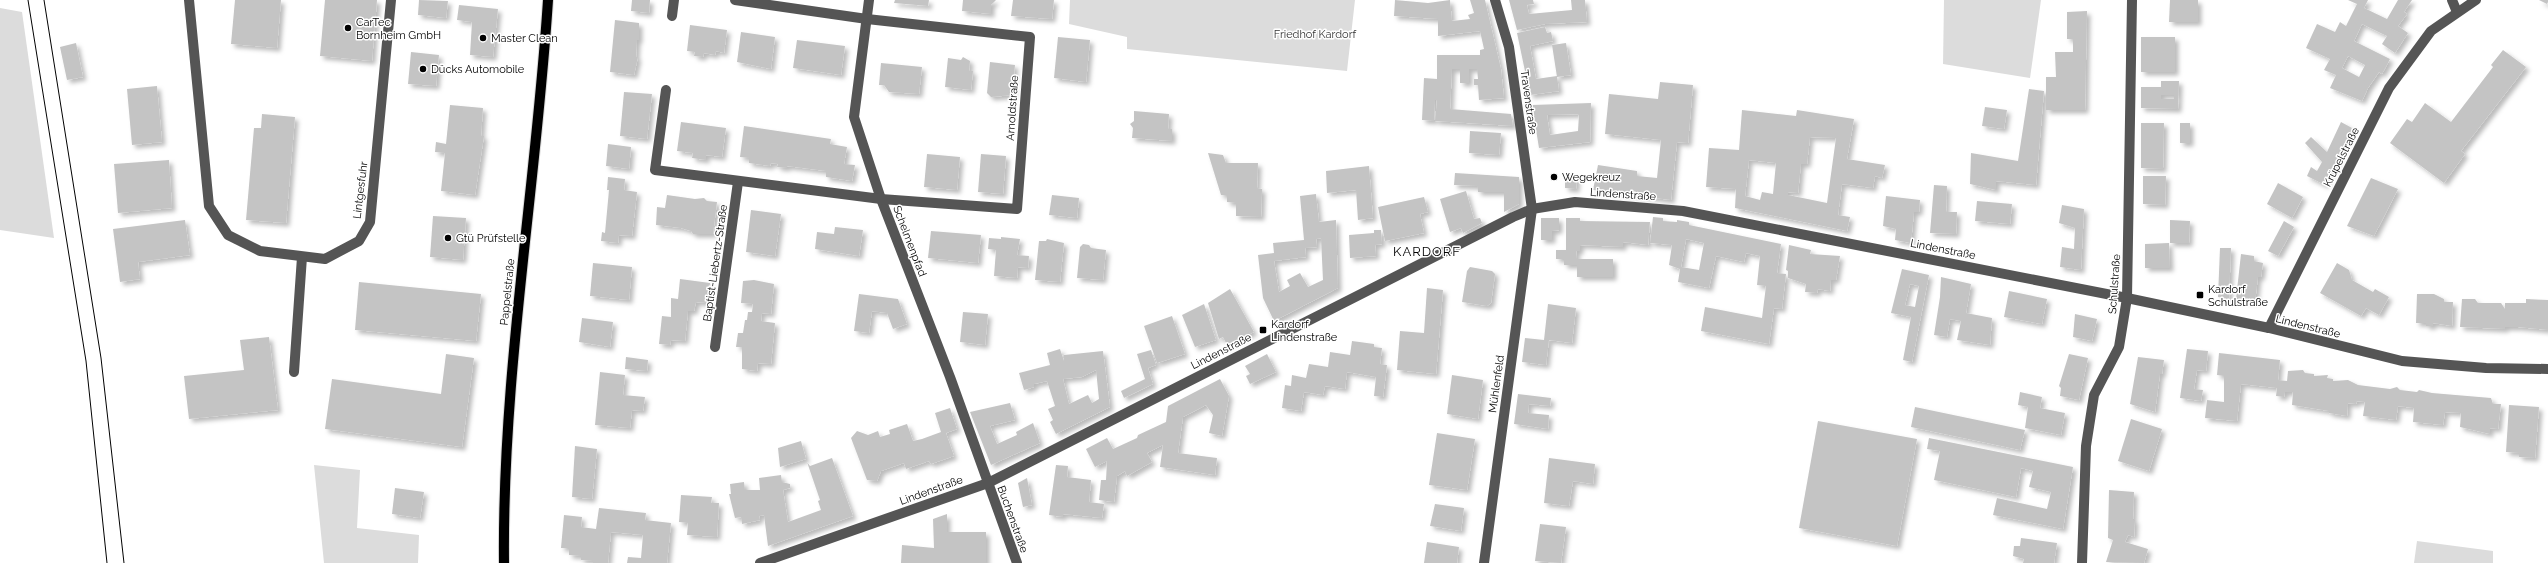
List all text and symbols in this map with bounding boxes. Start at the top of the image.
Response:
place label: CarTec Bornheim GmbH [356,16,441,42]
marker: CarTec Bornheim GmbH [343,23,353,33]
park label: Friedhof Kardorf [1274,28,1357,41]
place label: Master Clean [491,32,558,45]
marker: Master Clean [478,33,488,43]
place label: Dücks Automobile [431,63,525,76]
marker: Dücks Automobile [418,64,428,74]
street label: Travenstraße [1518,69,1540,136]
street label: Arnoldstraße [1004,74,1021,141]
street label: Krüpelstraße [2321,125,2362,189]
street label: Lintgesfuhr [351,160,370,220]
place label: Wegekreuz [1562,171,1621,184]
marker: Wegekreuz [1549,172,1559,182]
street label: Lindenstraße [1589,186,1657,203]
street label: Baptist-Liebertz-Straße [701,203,730,323]
street label: Schelmenpfad [890,204,929,279]
place label: Gtü Prüfstelle [456,232,526,245]
marker: Gtü Prüfstelle [443,233,453,243]
street label: Lindenstraße [1909,237,1977,262]
district label: KARDORF [1393,244,1461,259]
street label: Schulstraße [2106,253,2123,314]
street label: Pappelstraße [498,257,518,326]
place label: Kardorf Schulstraße [2208,283,2269,309]
marker: Kardorf Schulstraße [2195,290,2205,300]
street label: Lindenstraße [2274,312,2342,341]
place label: Kardorf Lindenstraße [1271,318,1338,344]
marker: Kardorf Lindenstraße [1258,325,1268,335]
street label: Lindenstraße [1189,330,1254,372]
street label: Mühlenfeld [1486,354,1507,414]
street label: Lindenstraße [898,473,965,508]
street label: Buchenstraße [994,484,1031,555]

